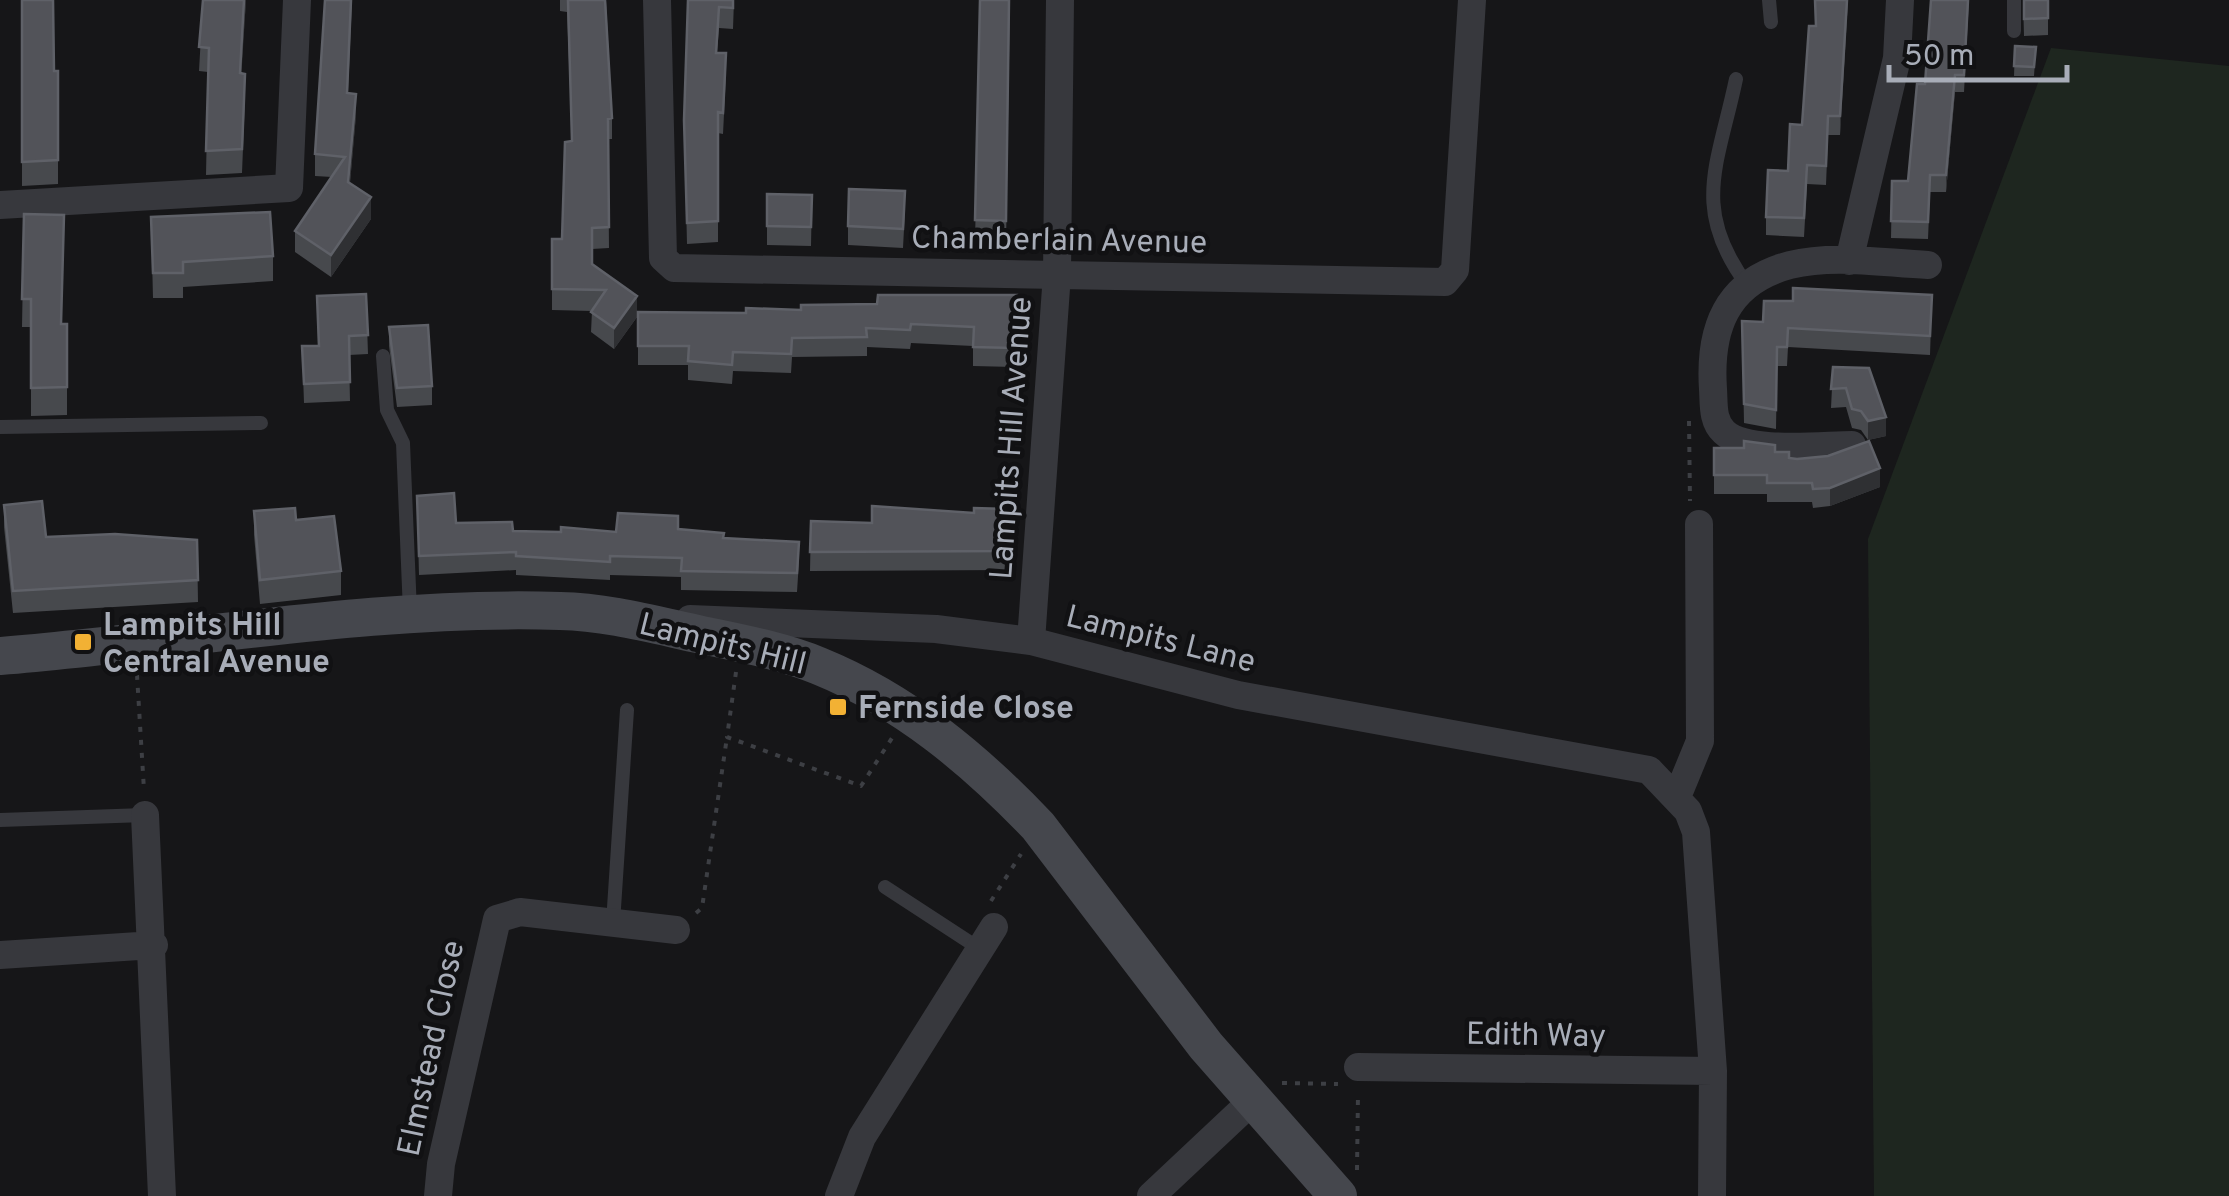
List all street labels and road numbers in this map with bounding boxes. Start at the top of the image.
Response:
street label: Chamberlain Avenue [911,219,1207,265]
street label: Lampits Hill Avenue [983,295,1043,581]
street label: Lampits Lane [1061,598,1259,684]
street label: Lampits Hill [635,606,810,686]
street label: Elmstead Close [391,937,475,1160]
street label: Edith Way [1465,1016,1606,1058]

